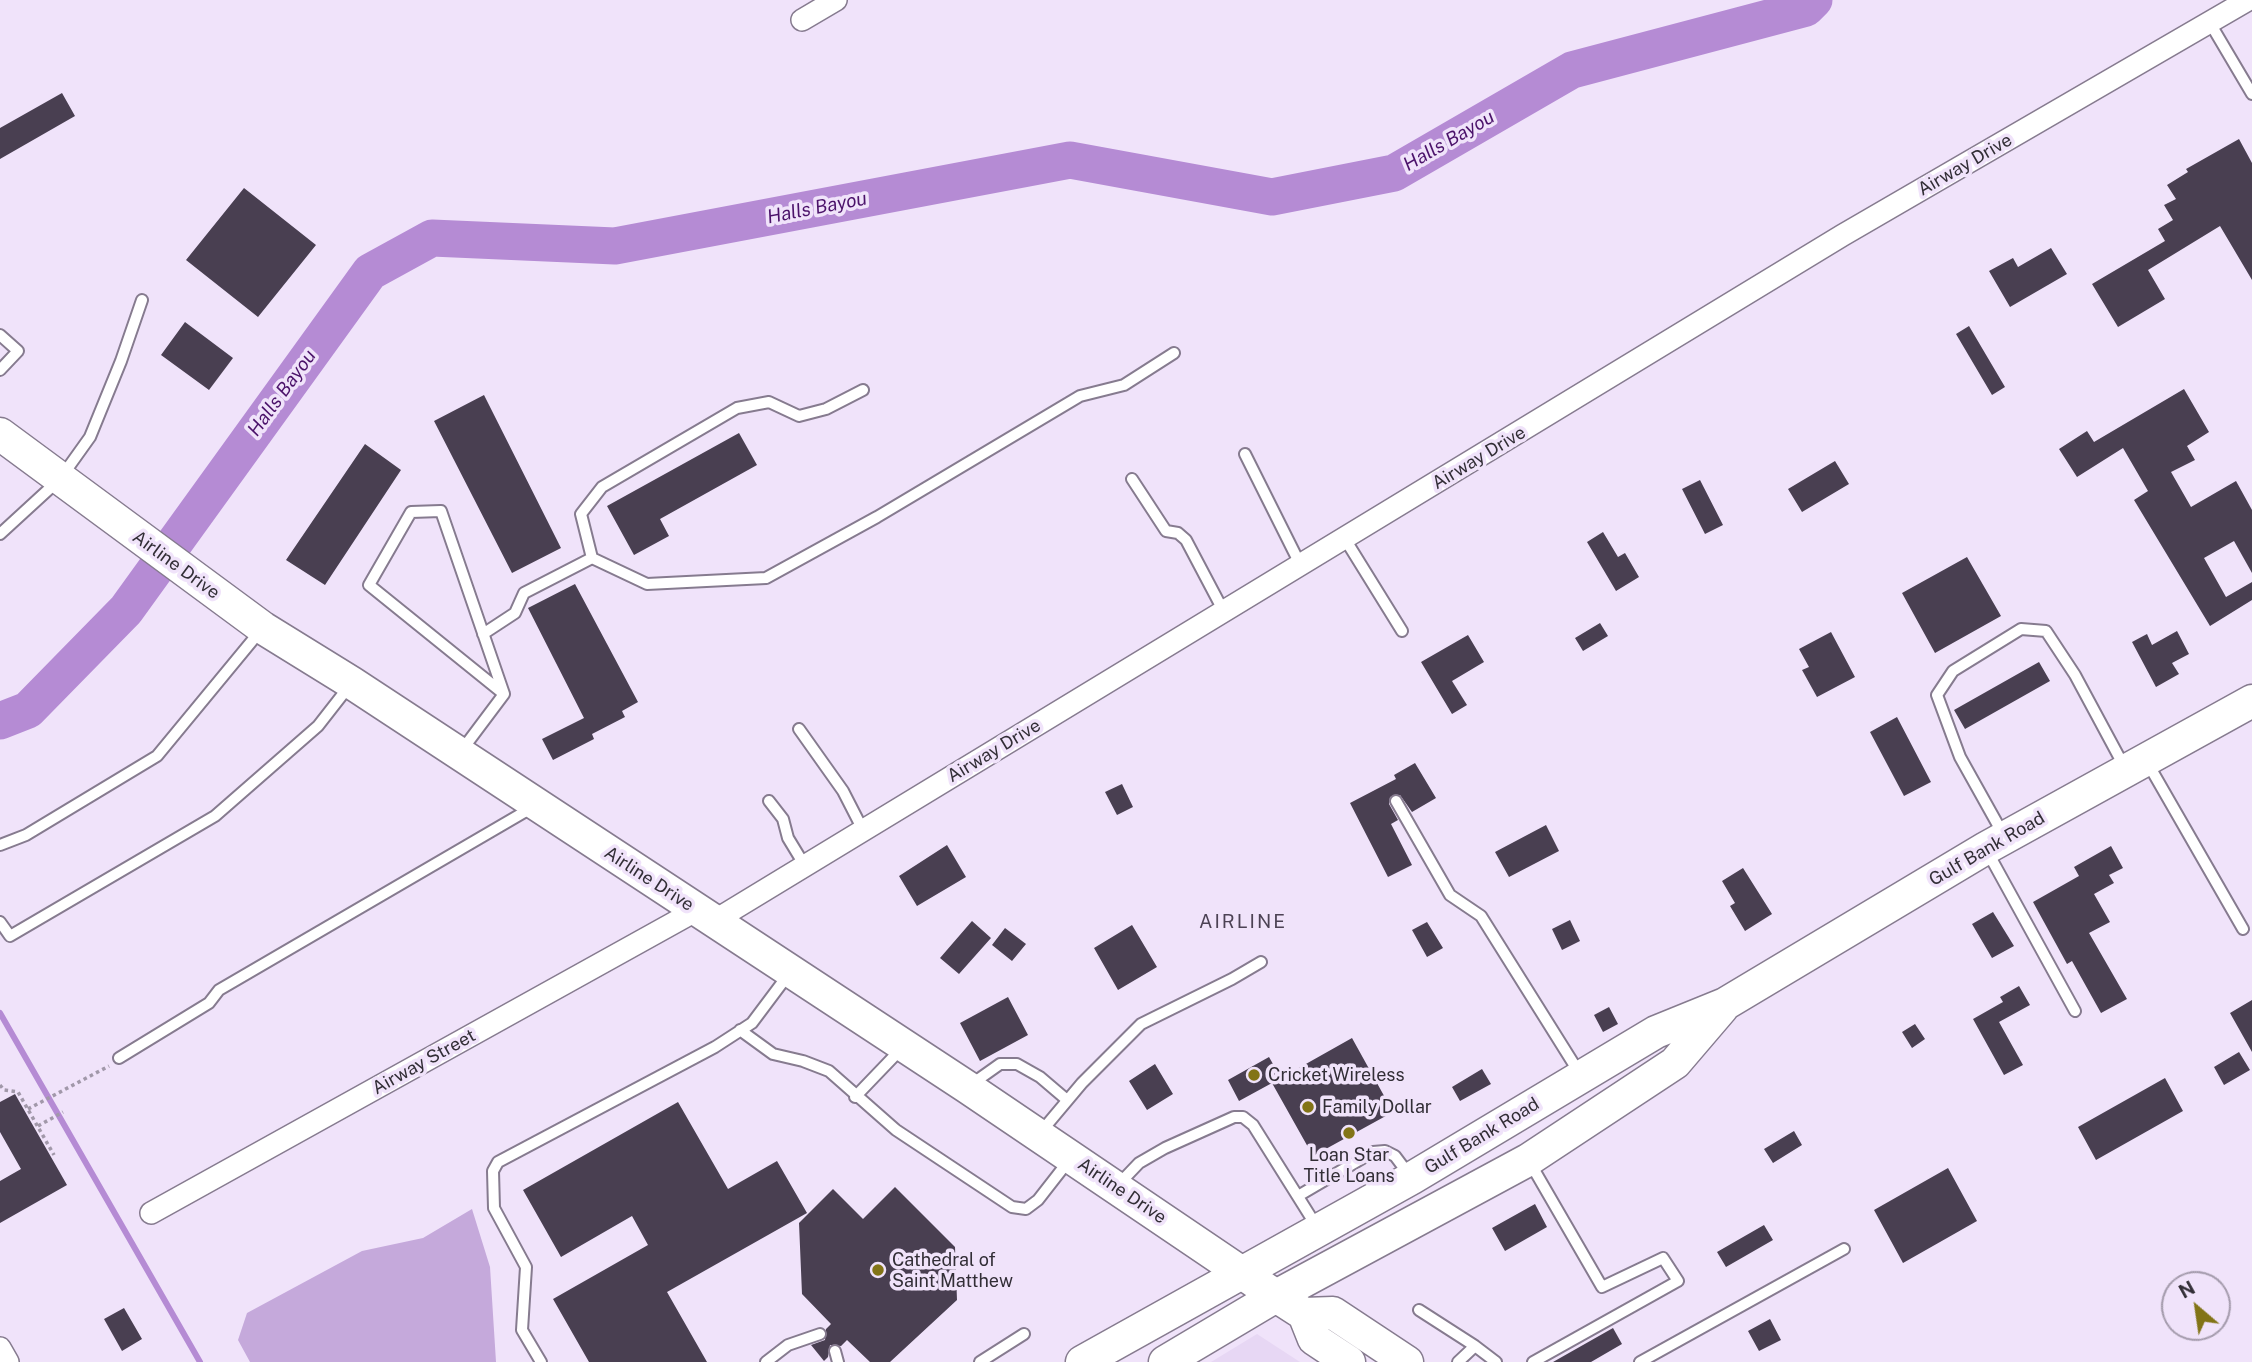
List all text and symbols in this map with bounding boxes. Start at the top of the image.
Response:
water label: Halls Bayou [1399,106,1499,176]
street label: Airway Drive [1914,129,2016,201]
water label: Halls Bayou [765,187,869,229]
water label: Halls Bayou [243,345,321,441]
street label: Airway Drive [1428,422,1530,494]
street label: Airline Drive [128,526,224,604]
street label: Airway Drive [943,715,1045,787]
street label: Gulf Bank Road [1925,807,2049,891]
street label: Airline Drive [600,842,698,916]
district label: AIRLINE [1200,911,1286,933]
street label: Airway Street [369,1025,479,1099]
place label: Cricket Wireless [1268,1064,1405,1086]
marker: Cricket Wireless [1246,1067,1262,1083]
street label: Gulf Bank Road [1421,1093,1543,1179]
place label: Family Dollar [1322,1096,1432,1118]
marker: Family Dollar [1300,1099,1316,1115]
marker: Loan Star Title Loans [1341,1125,1357,1141]
place label: Loan Star Title Loans [1303,1144,1395,1186]
street label: Airline Drive [1074,1153,1170,1229]
place label: Cathedral of Saint Matthew [892,1249,1013,1292]
marker: Cathedral of Saint Matthew [870,1262,886,1278]
north arrow [2161,1271,2231,1341]
text: N [2175,1276,2199,1303]

